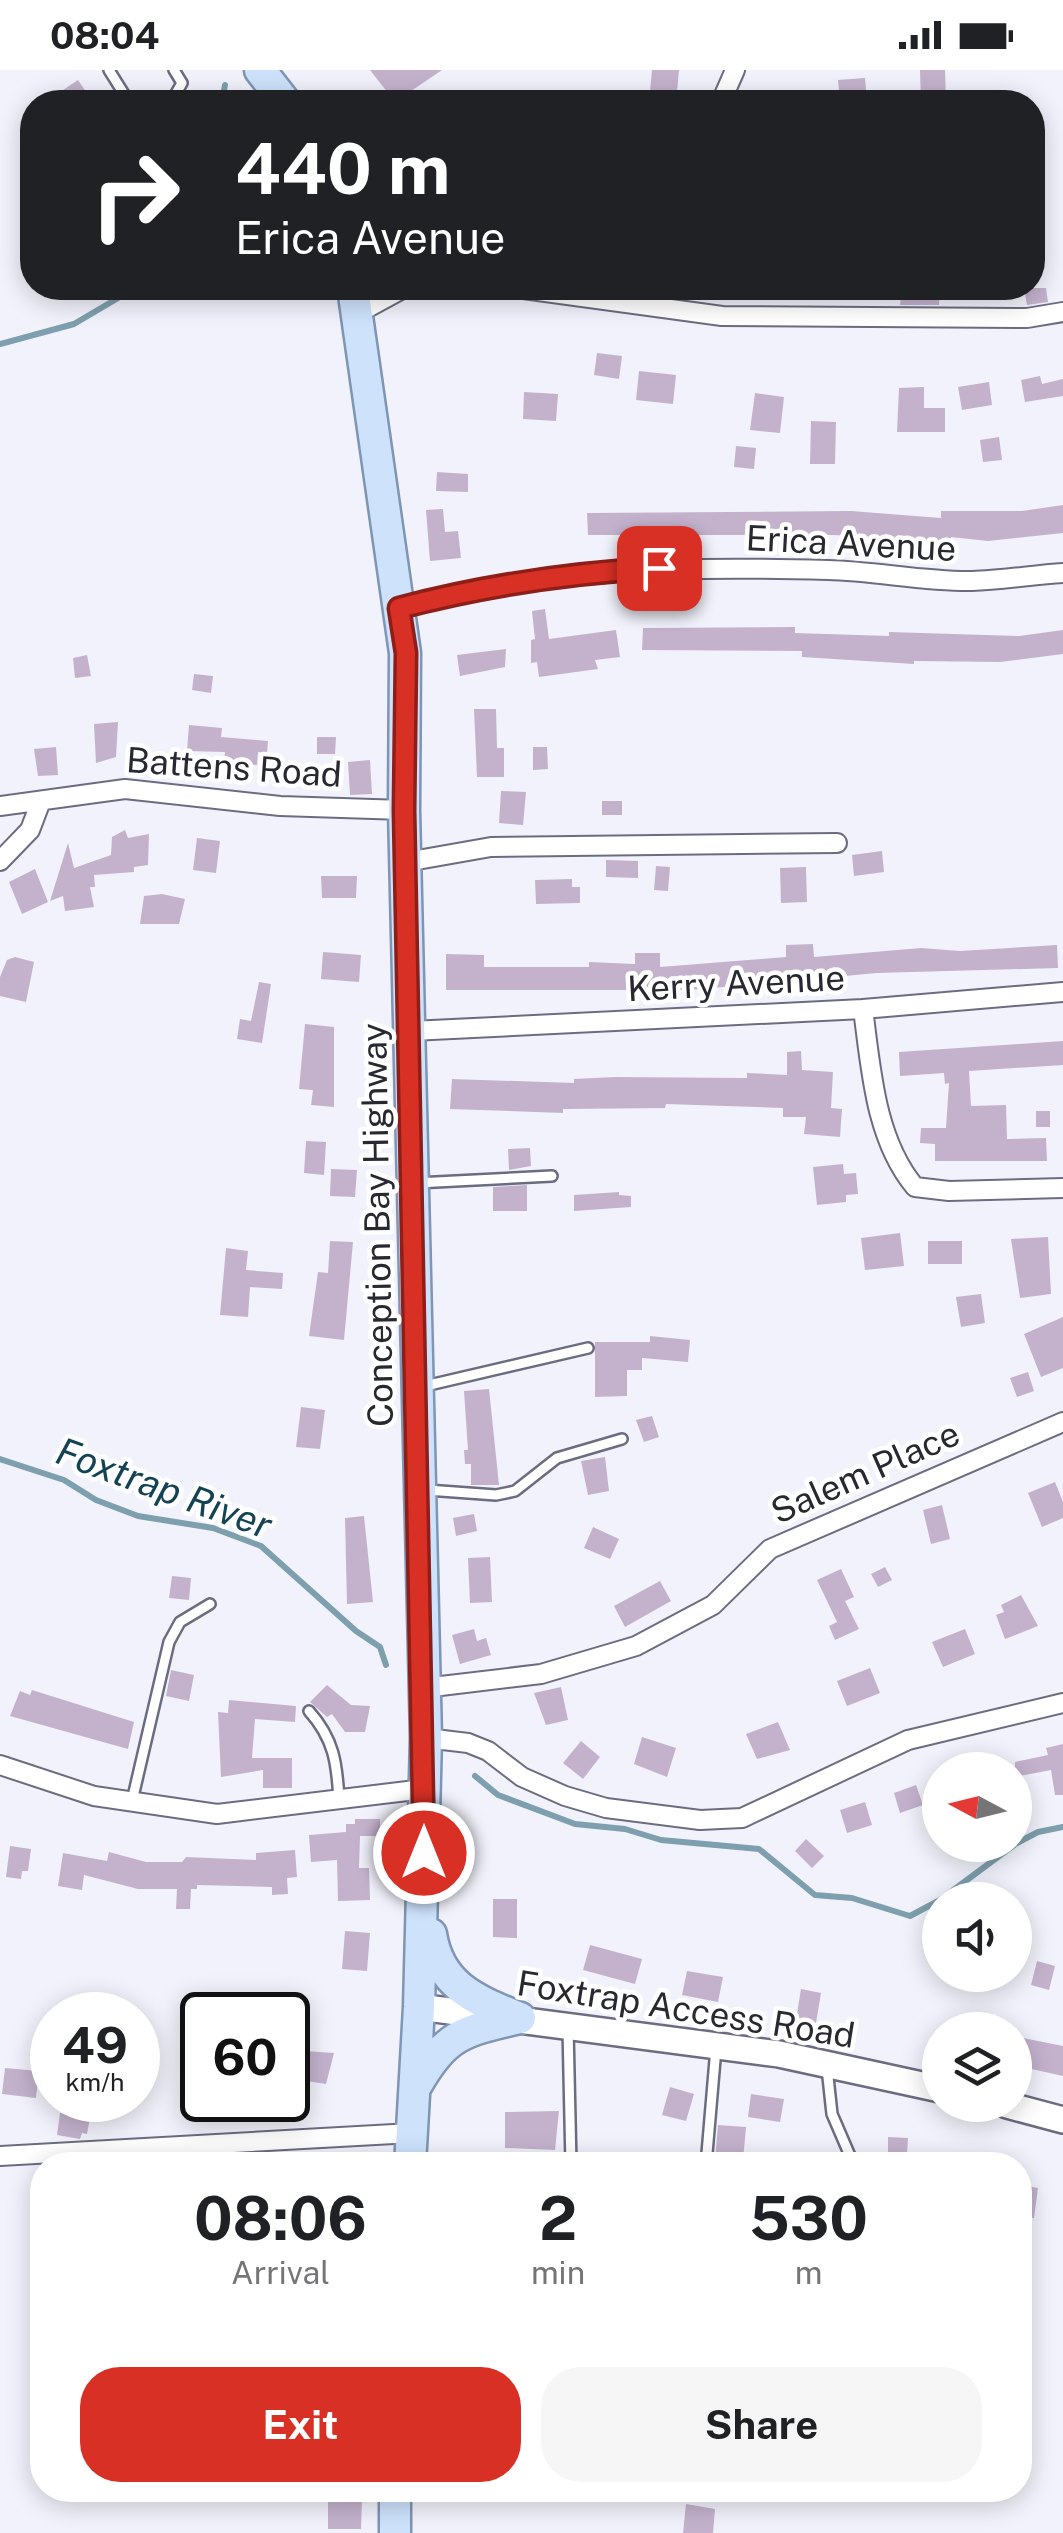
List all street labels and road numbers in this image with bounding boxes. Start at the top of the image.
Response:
street label: Erica Avenue [745,517,957,569]
street label: Battens Road [125,739,343,795]
street label: Kerry Avenue [626,957,846,1009]
street label: Conception Bay Highway [353,1023,401,1427]
street label: Salem Place [764,1412,966,1532]
street label: Foxtrap Access Road [514,1962,858,2056]

